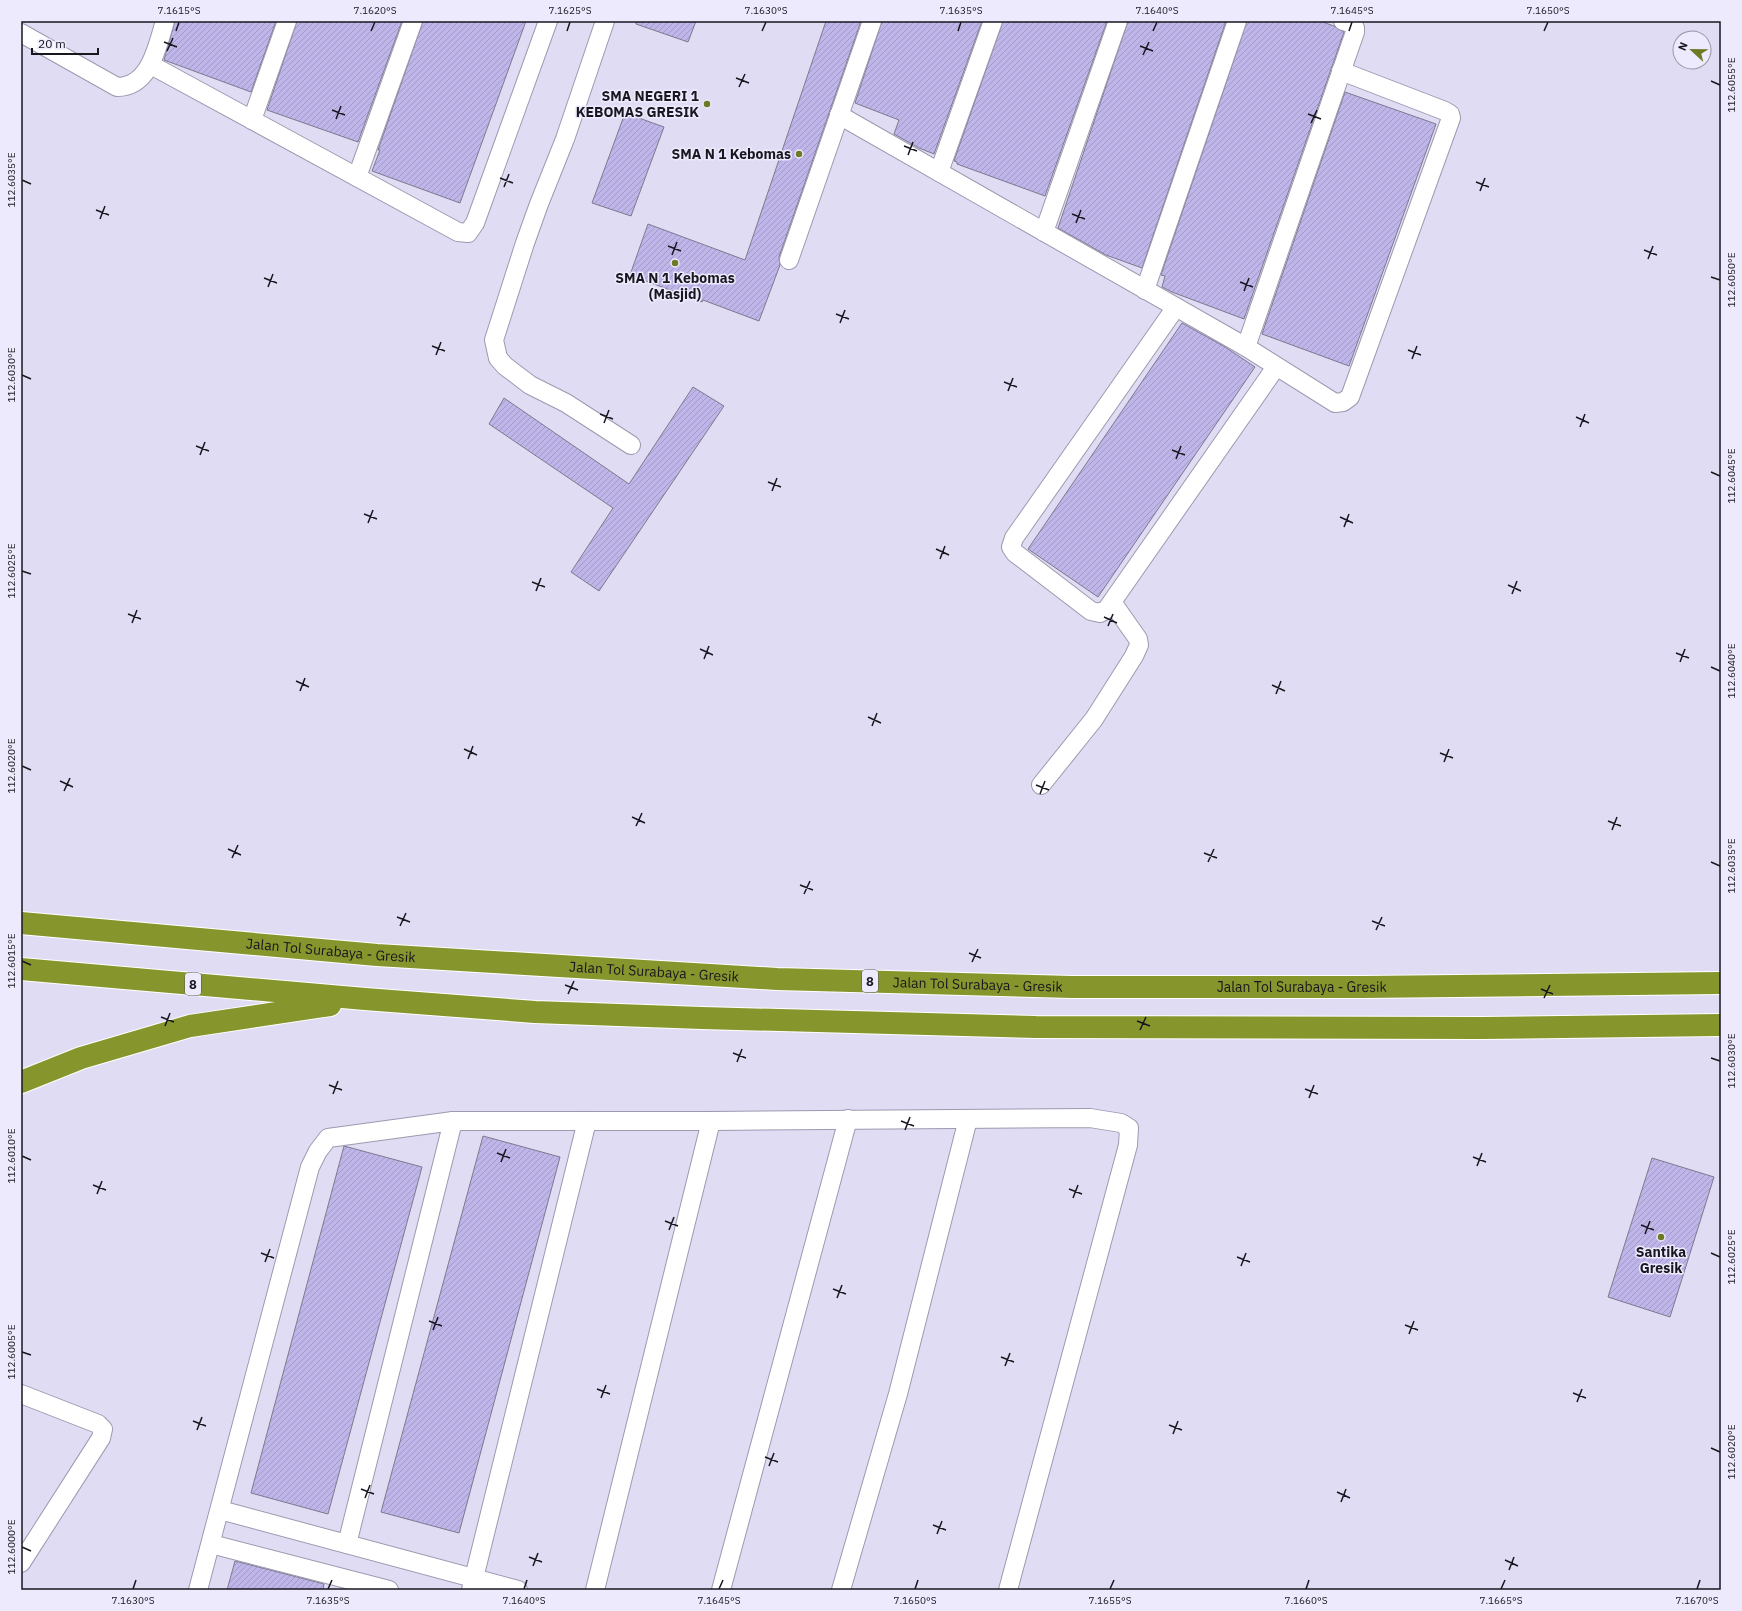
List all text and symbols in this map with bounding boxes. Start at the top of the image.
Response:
text: 7.1615°S [157,4,201,17]
text: 7.1620°S [353,4,397,17]
text: 7.1625°S [548,4,592,17]
text: 7.1630°S [744,4,788,17]
text: 7.1635°S [939,4,983,17]
text: 7.1640°S [1135,4,1179,17]
text: 7.1645°S [1330,4,1374,17]
text: 7.1650°S [1526,4,1570,17]
scale bar [32,30,98,56]
north arrow [1672,30,1712,70]
text: 20 m [38,36,66,51]
text: N [1675,40,1691,53]
text: 112.6055°E [1725,57,1738,113]
place label: SMA NEGERI 1 KEBOMAS GRESIK [576,87,700,121]
marker: SMA NEGERI 1 KEBOMAS GRESIK [702,99,712,109]
place label: SMA N 1 Kebomas [672,145,791,163]
marker: SMA N 1 Kebomas [794,149,804,159]
text: 112.6035°E [5,152,18,208]
text: 112.6050°E [1725,252,1738,308]
marker: SMA N 1 Kebomas (Masjid) [670,258,680,268]
place label: SMA N 1 Kebomas (Masjid) [615,269,735,303]
text: 112.6030°E [5,347,18,403]
text: 112.6045°E [1725,448,1738,504]
text: 112.6025°E [5,543,18,599]
text: 112.6040°E [1725,643,1738,699]
text: 112.6020°E [5,738,18,794]
text: 112.6035°E [1725,838,1738,894]
text: 112.6015°E [5,933,18,989]
street label: Jalan Tol Surabaya - Gresik [245,934,417,966]
street label: Jalan Tol Surabaya - Gresik [569,958,740,986]
road number: 8 [862,970,878,992]
road number: 8 [185,973,201,995]
street label: Jalan Tol Surabaya - Gresik [892,973,1064,996]
street label: Jalan Tol Surabaya - Gresik [1217,978,1388,996]
text: 112.6030°E [1725,1033,1738,1089]
text: 112.6010°E [5,1128,18,1184]
text: 112.6025°E [1725,1229,1738,1285]
marker: Santika Gresik [1656,1232,1666,1242]
place label: Santika Gresik [1636,1243,1686,1277]
text: 112.6005°E [5,1324,18,1380]
text: 112.6020°E [1725,1424,1738,1480]
text: 112.6000°E [5,1519,18,1575]
text: 7.1630°S [111,1594,155,1607]
text: 7.1635°S [306,1594,350,1607]
text: 7.1640°S [502,1594,546,1607]
text: 7.1645°S [697,1594,741,1607]
text: 7.1650°S [893,1594,937,1607]
text: 7.1655°S [1088,1594,1132,1607]
text: 7.1660°S [1284,1594,1328,1607]
text: 7.1665°S [1479,1594,1523,1607]
text: 7.1670°S [1675,1594,1719,1607]

